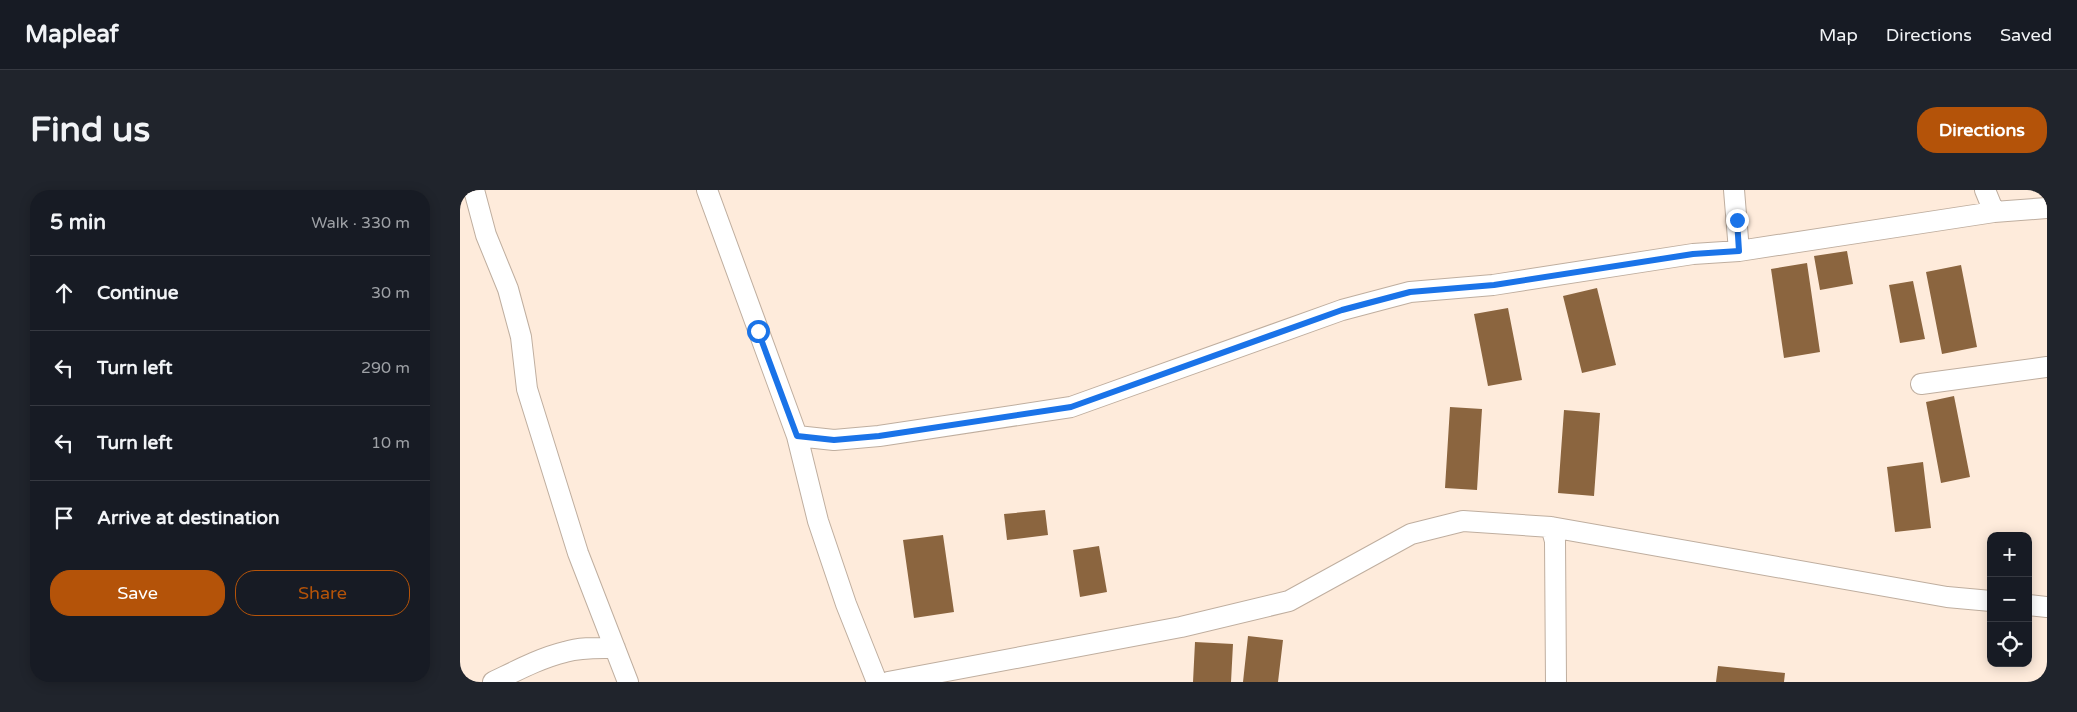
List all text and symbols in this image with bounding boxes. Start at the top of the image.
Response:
text: Mapleaf [25,20,119,49]
text: Map [1819,24,1858,46]
text: Directions [1886,24,1972,46]
text: Saved [2000,24,2052,46]
button: Directions [1917,107,2047,153]
text: Find us [30,109,150,151]
route end [1726,209,1749,232]
text: 5 min [50,210,106,235]
text: Walk · 330 m [311,213,410,233]
icon: ahead [50,279,78,307]
text: Continue [97,282,179,304]
text: 30 m [371,283,410,303]
route start [747,320,770,343]
icon: left [50,354,78,382]
text: Turn left [97,357,173,379]
text: 290 m [361,358,410,378]
icon: left [50,429,78,457]
text: Turn left [97,432,173,454]
text: 10 m [371,433,410,453]
icon: arrive [50,504,78,532]
text: Arrive at destination [97,507,280,529]
map controls [1987,532,2032,667]
button: + [1987,532,2032,577]
button: Save [50,570,225,616]
button: Share [235,570,410,616]
button: − [1987,577,2032,622]
button: locate [1987,622,2032,667]

